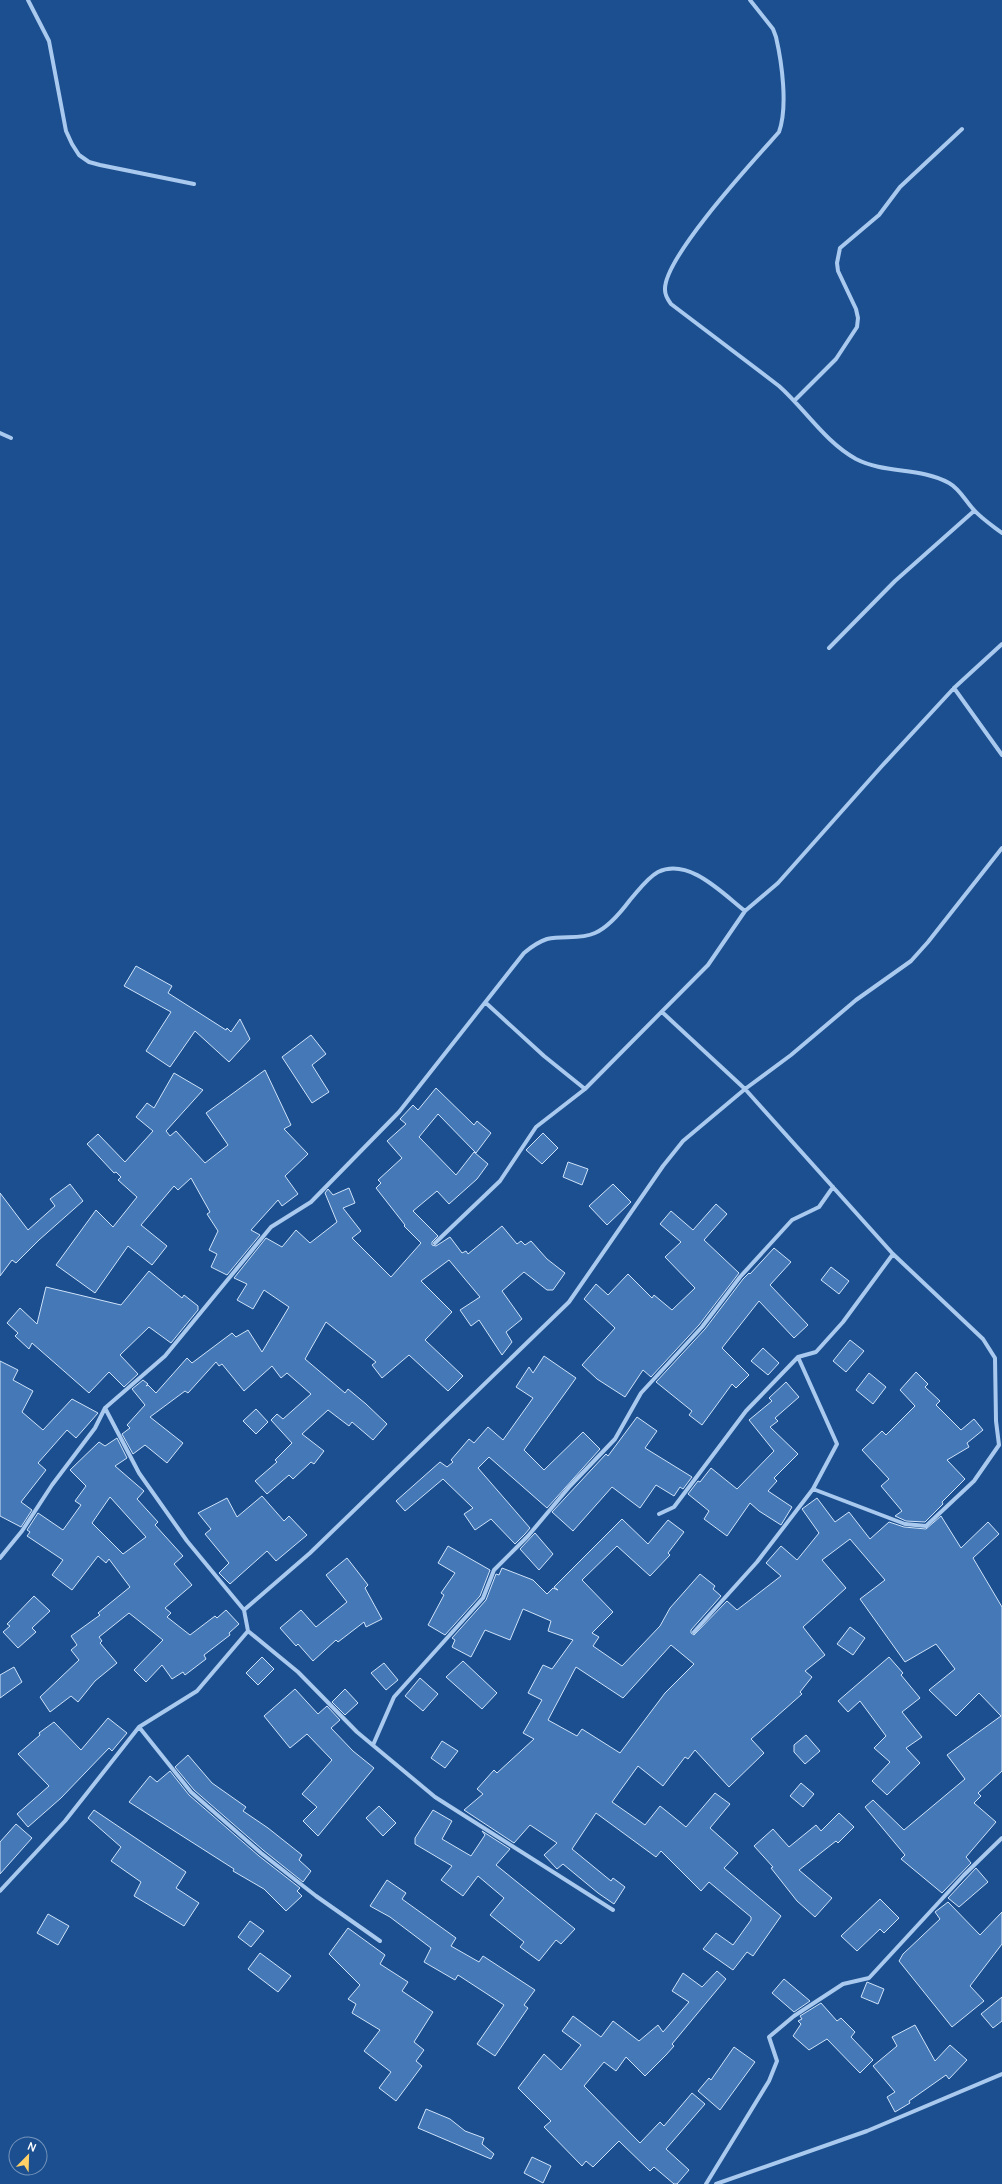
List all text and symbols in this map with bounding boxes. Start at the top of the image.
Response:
north arrow [8,2136,48,2176]
text: N [26,2138,39,2155]

